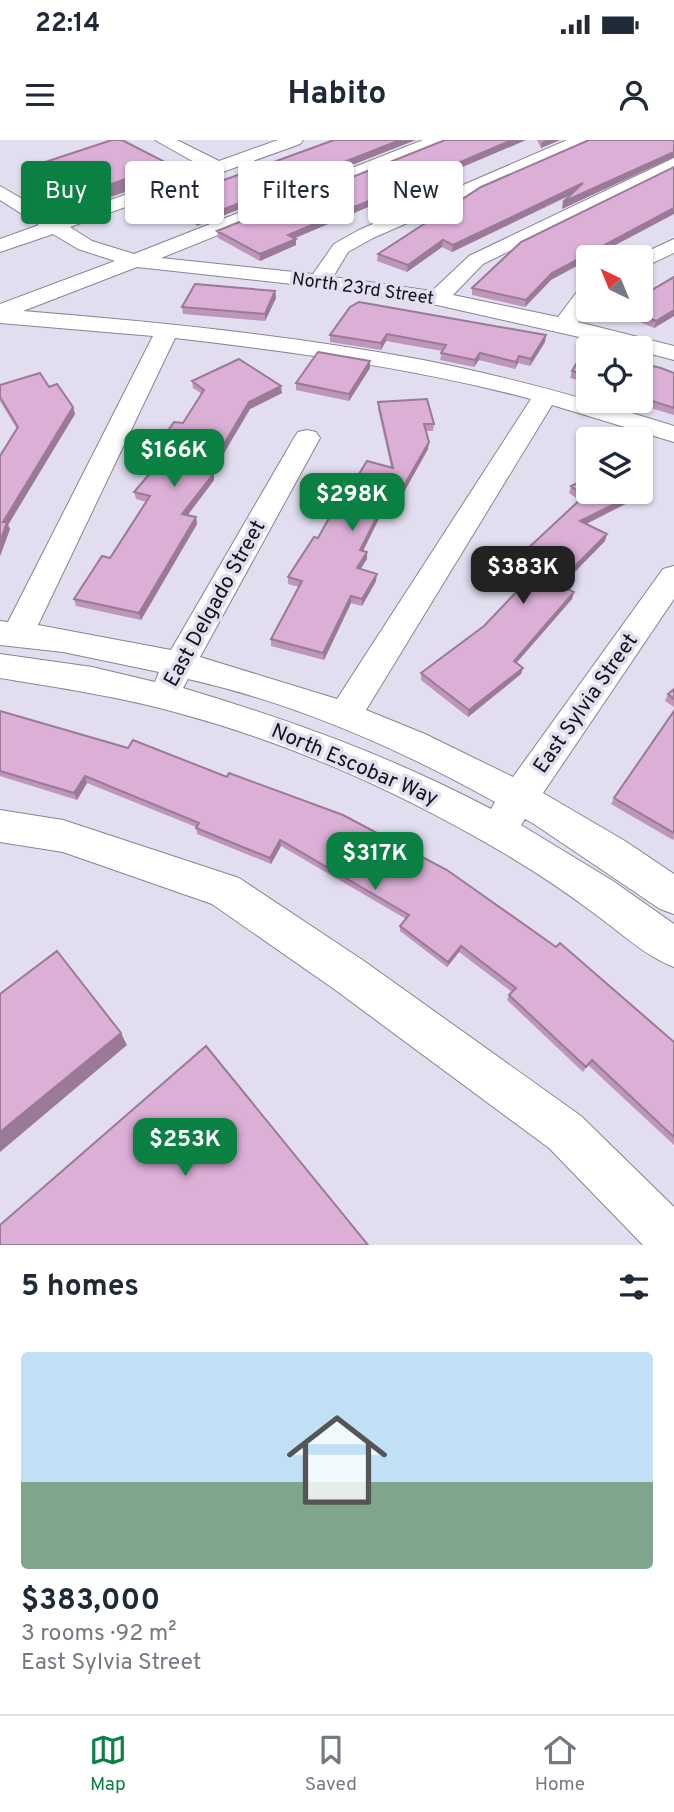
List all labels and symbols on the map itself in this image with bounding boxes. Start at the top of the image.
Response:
north arrow [576,245,653,322]
street label: North 23rd Street [290,268,435,311]
pin: $166K [125,430,223,489]
pin: $298K [303,474,401,533]
street label: East Delgado Street [158,516,272,692]
pin: $383K [474,546,572,606]
street label: East Sylvia Street [528,629,645,779]
street label: North Escobar Way [267,718,442,813]
pin: $317K [326,832,424,892]
pin: $253K [136,1118,234,1178]

